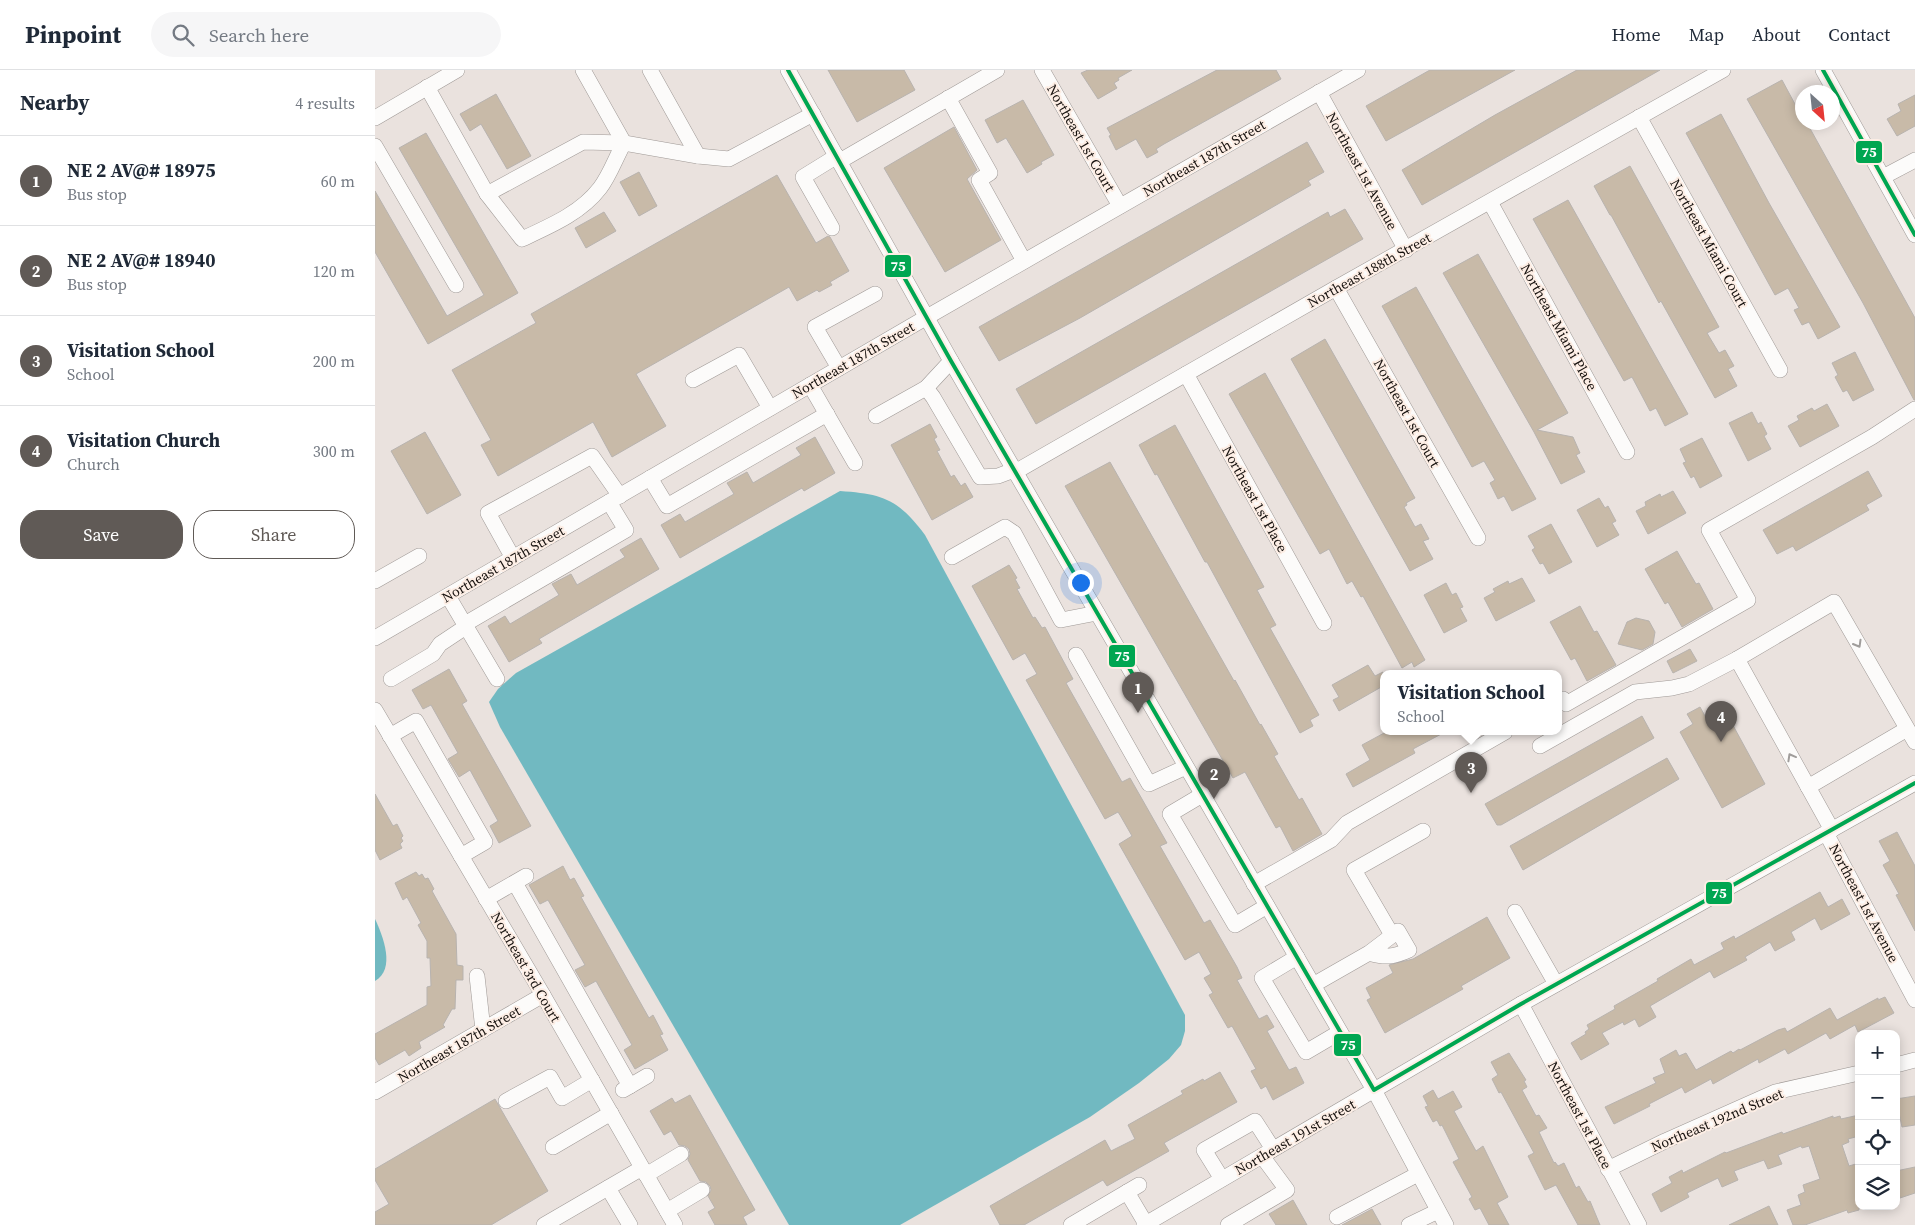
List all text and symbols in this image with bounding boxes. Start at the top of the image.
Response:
search box [151,12,501,57]
text: Pinpoint [25,18,121,51]
icon: search [169,21,197,49]
text: Search here [209,22,309,48]
text: Home [1612,22,1661,47]
text: Map [1689,22,1724,47]
text: About [1752,22,1800,47]
text: Contact [1828,22,1890,47]
street label: Northeast 1st Court [1042,81,1120,196]
north arrow [1795,85,1840,130]
text: Nearby [20,88,90,117]
text: 4 results [295,92,355,114]
street label: Northeast 1st Avenue [1321,109,1403,233]
street label: Northeast 187th Street [1139,115,1269,201]
line badge: 75 [1855,140,1883,164]
text: 75 [1861,142,1877,162]
text: NE 2 AV@# 18975 [67,157,215,183]
text: 1 [32,170,40,192]
text: 60 m [321,170,355,192]
street label: Northeast Miami Court [1665,175,1753,311]
text: Bus stop [67,183,127,205]
street label: Northeast 188th Street [1304,227,1435,312]
text: NE 2 AV@# 18940 [67,247,215,273]
line badge: 75 [884,254,912,278]
text: 75 [890,256,906,276]
text: 2 [32,260,40,282]
text: 120 m [313,260,355,282]
street label: Northeast Miami Place [1516,260,1602,394]
text: Bus stop [67,273,127,295]
street label: Northeast 187th Street [788,317,918,403]
text: Visitation School [67,337,215,363]
text: 3 [32,350,40,372]
text: 200 m [313,350,355,372]
street label: Northeast 1st Court [1369,355,1445,471]
text: School [67,363,115,385]
text: Visitation Church [67,427,220,453]
text: 4 [32,440,40,462]
text: 300 m [313,440,355,462]
street label: Northeast 1st Place [1217,442,1293,556]
text: Church [67,453,120,475]
button: Save [20,510,183,559]
button: Share [193,510,355,559]
street label: Northeast 187th Street [438,521,568,607]
your location [1068,570,1094,596]
one-way arrow [1852,639,1862,648]
line badge: 75 [1108,644,1136,668]
text: 75 [1114,646,1130,666]
popup [1380,670,1562,735]
pin: 1 [1122,672,1154,713]
text: Visitation School [1397,679,1545,705]
pin: 4 [1705,701,1737,742]
text: School [1397,705,1445,727]
pin: 3 [1455,752,1487,793]
one-way arrow [1787,753,1797,762]
pin: 2 [1198,758,1230,799]
street label: Northeast 1st Avenue [1824,840,1904,966]
line badge: 75 [1705,881,1733,905]
text: 75 [1711,883,1727,903]
street label: Northeast 3rd Court [486,908,566,1026]
street label: Northeast 187th Street [394,1001,524,1087]
map controls [1855,1030,1900,1210]
button: + [1855,1030,1900,1075]
line badge: 75 [1333,1033,1362,1057]
text: 75 [1340,1035,1356,1055]
street label: Northeast 1st Place [1543,1058,1617,1172]
button: − [1855,1075,1900,1120]
street label: Northeast 192nd Street [1648,1083,1787,1157]
street label: Northeast 191st Street [1231,1094,1359,1180]
button: locate [1855,1120,1900,1165]
button: layers [1855,1165,1900,1210]

